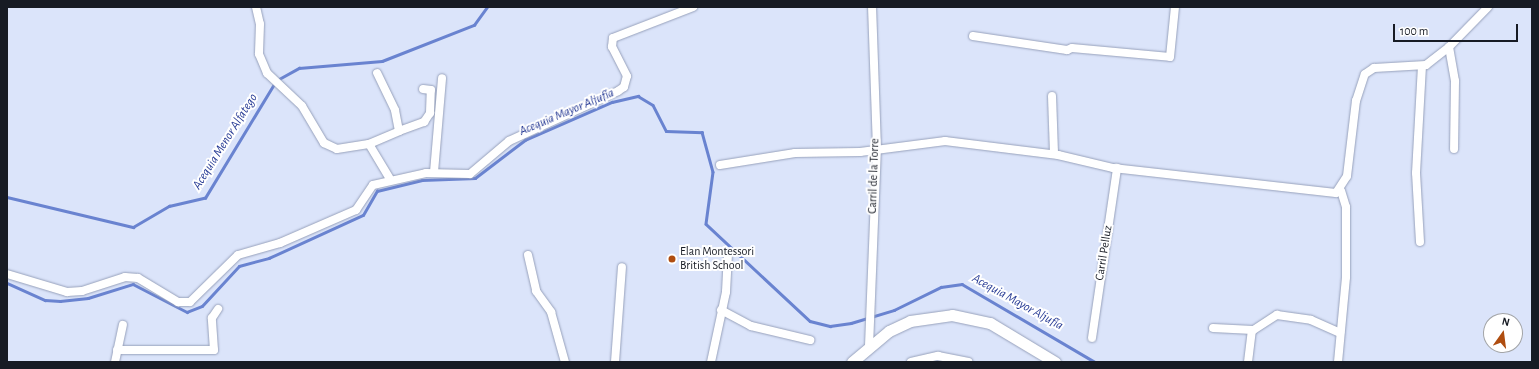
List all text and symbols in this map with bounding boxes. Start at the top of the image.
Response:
scale bar [1395,16,1520,42]
text: 100 m [1400,25,1428,37]
water label: Acequia Mayor Aljufía [517,86,617,140]
water label: Acequia Menor Alfatego [190,91,262,193]
street label: Carril de la Torre [865,138,883,214]
street label: Carril Pelluz [1093,224,1115,282]
place label: Elan Montessori British School [680,245,754,273]
marker: Elan Montessori British School [667,254,677,264]
water label: Acequia Mayor Aljufía [969,272,1065,334]
north arrow [1483,313,1523,353]
text: N [1501,316,1511,328]

